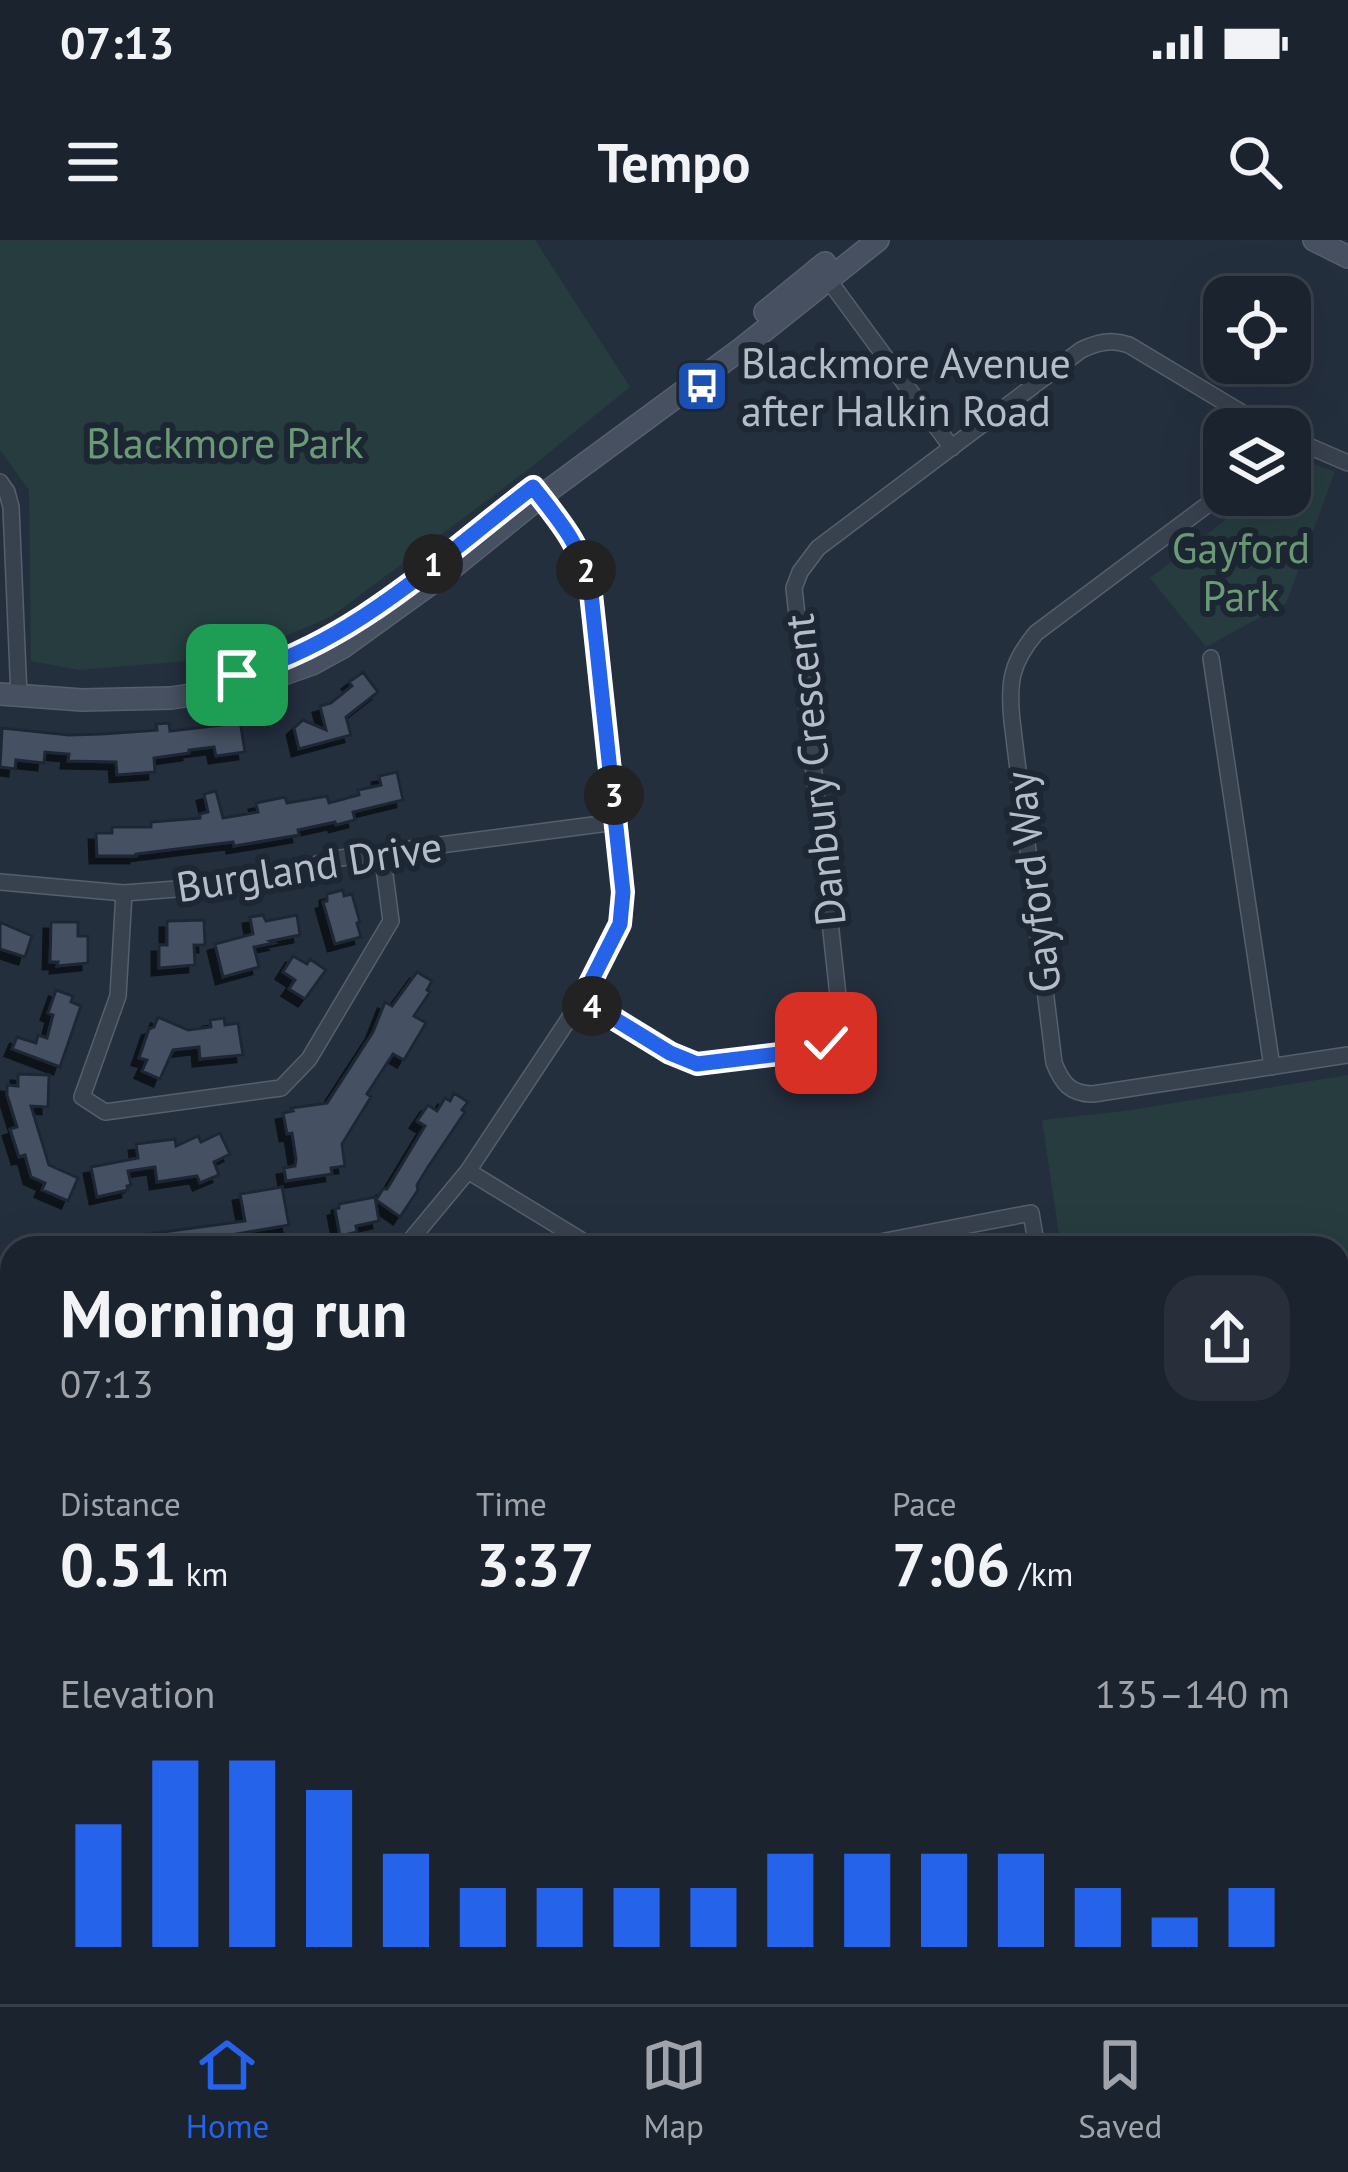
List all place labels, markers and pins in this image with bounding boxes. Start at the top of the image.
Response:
place label: Blackmore Avenue after Halkin Road [741,335,1071,438]
bus stop icon: Blackmore Avenue after Halkin Road [674,358,730,414]
pin: 1 [403,534,463,594]
pin: 2 [556,540,616,600]
pin [186,624,288,726]
pin: 3 [584,765,644,825]
pin: 4 [562,976,622,1036]
pin [775,992,877,1094]

